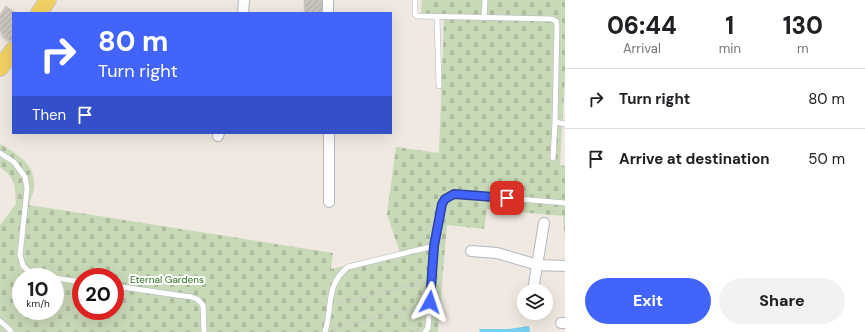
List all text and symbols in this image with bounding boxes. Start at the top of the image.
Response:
text: 06:44 [607,10,677,41]
text: 1 [725,10,734,41]
text: 130 [783,10,823,41]
text: 80 m [98,23,168,60]
icon: right [32,28,84,80]
text: Arrival [623,40,661,57]
text: min [719,40,741,57]
text: m [797,40,809,57]
text: Turn right [98,59,178,83]
icon: right [585,88,607,110]
text: Turn right [619,89,690,109]
text: 80 m [808,89,845,109]
icon: arrive [74,104,96,126]
text: Then [32,105,66,125]
icon: arrive [585,148,607,170]
text: Arrive at destination [619,149,770,169]
text: 50 m [808,149,845,169]
pin [490,181,524,215]
icon: arrive [496,187,518,209]
speed limit sign: 20 [72,268,124,320]
park label: Eternal Gardens [130,273,204,286]
text: 10 [27,276,49,302]
button: Exit [585,278,711,324]
button: Share [719,278,845,324]
position arrow [409,281,451,323]
map controls [517,284,553,320]
button: layers [517,284,553,320]
text: km/h [26,297,50,310]

